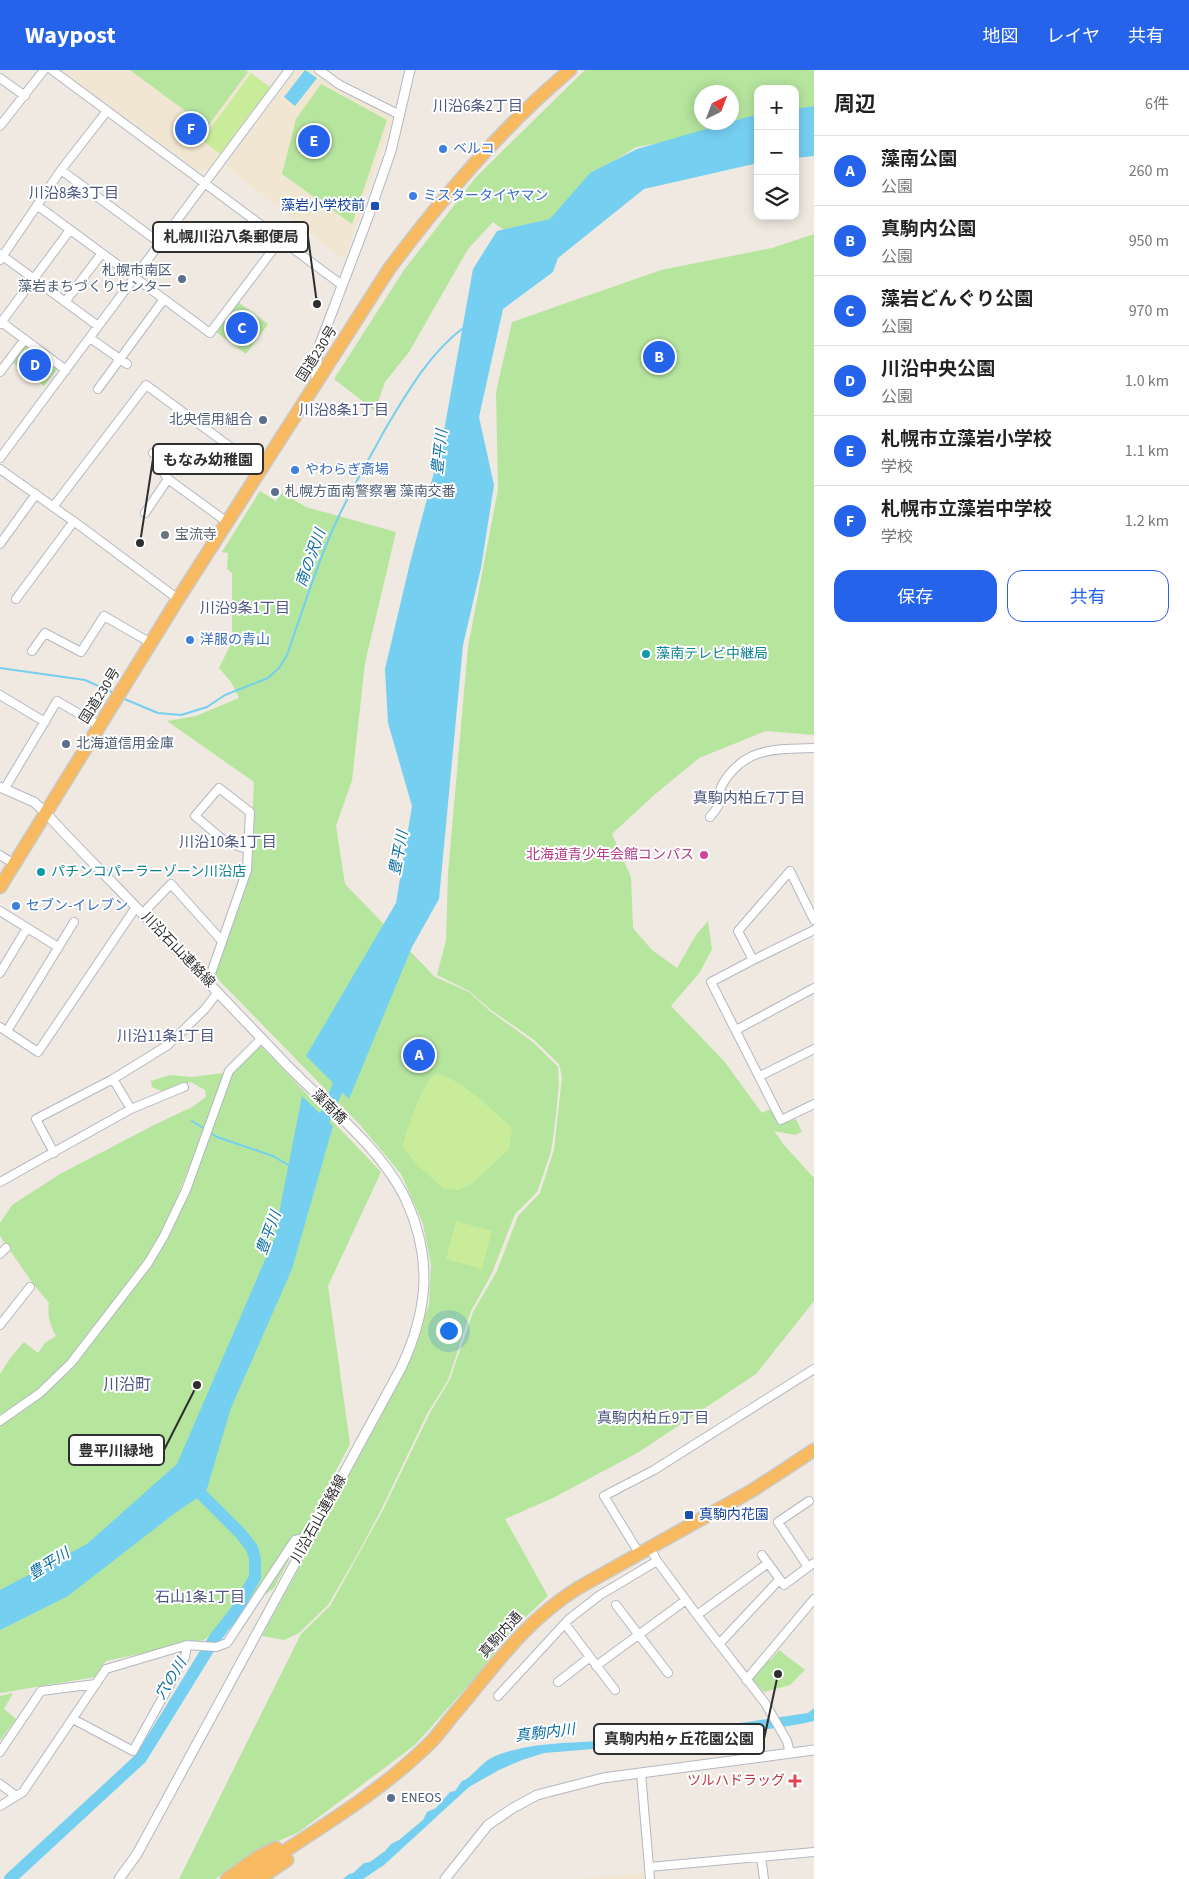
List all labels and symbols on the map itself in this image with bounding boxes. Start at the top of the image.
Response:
north arrow [694,85,739,130]
district label: 川沿6条2丁目 [433,96,523,117]
pin: F [175,110,207,148]
pin: E [298,122,330,160]
place label: ベルコ [453,139,495,159]
marker: ベルコ [437,143,449,155]
district label: 川沿8条3丁目 [29,183,119,204]
place label: ミスタータイヤマン [423,186,549,206]
marker: ミスタータイヤマン [407,190,419,202]
place label: 藻岩小学校前 [281,196,365,216]
marker: 藻岩小学校前 [369,200,381,212]
callout: 札幌川沿八条郵便局 [153,222,308,252]
text: 札幌川沿八条郵便局 [163,227,299,248]
place label: 札幌市南区 藻岩まちづくりセンター [18,261,172,297]
marker: 札幌市南区 藻岩まちづくりセンター [176,273,188,285]
pin: C [226,309,258,347]
street label: 国道230号 [292,322,342,386]
pin: B [643,338,675,376]
pin: D [19,346,51,384]
district label: 川沿8条1丁目 [299,400,389,421]
place label: 北央信用組合 [169,410,253,430]
marker: 北央信用組合 [257,414,269,426]
water label: 豊平川 [427,427,453,475]
callout: もなみ幼稚園 [153,444,263,474]
text: もなみ幼稚園 [163,450,253,471]
place label: やわらぎ斎場 [305,460,389,480]
marker: やわらぎ斎場 [289,464,301,476]
place label: 札幌方面南警察署 藻南交番 [285,482,456,502]
marker: 札幌方面南警察署 藻南交番 [269,486,281,498]
water label: 南の沢川 [291,524,332,590]
place label: 宝流寺 [175,525,217,545]
marker: 宝流寺 [159,529,171,541]
district label: 川沿9条1丁目 [200,598,290,619]
place label: 洋服の青山 [200,630,270,650]
marker: 洋服の青山 [184,634,196,646]
place label: 藻南テレビ中継局 [656,644,768,664]
marker: 藻南テレビ中継局 [640,648,652,660]
street label: 国道230号 [75,664,125,728]
place label: 北海道信用金庫 [76,734,174,754]
marker: 北海道信用金庫 [60,738,72,750]
district label: 真駒内柏丘7丁目 [693,788,805,809]
water label: 豊平川 [384,827,414,877]
district label: 川沿10条1丁目 [179,832,277,853]
place label: 北海道青少年会館コンパス [526,845,694,865]
marker: 北海道青少年会館コンパス [698,849,710,861]
place label: パチンコパーラーゾーン川沿店 [51,862,246,882]
marker: パチンコパーラーゾーン川沿店 [35,866,47,878]
place label: セブン-イレブン [26,896,128,916]
marker: セブン-イレブン [10,900,22,912]
street label: 川沿石山連絡線 [137,908,219,992]
district label: 川沿11条1丁目 [117,1026,215,1047]
pin: A [403,1036,435,1074]
street label: 藻南橋 [307,1085,351,1129]
water label: 豊平川 [251,1206,287,1258]
your location [436,1318,462,1344]
district label: 川沿町 [103,1374,151,1396]
district label: 真駒内柏丘9丁目 [597,1408,709,1429]
callout: 豊平川緑地 [69,1435,164,1465]
text: 豊平川緑地 [78,1441,154,1462]
street label: 川沿石山連絡線 [286,1471,352,1567]
place label: 真駒内花園 [699,1505,769,1525]
marker: 真駒内花園 [683,1509,695,1521]
water label: 豊平川 [24,1542,75,1585]
district label: 石山1条1丁目 [155,1587,245,1608]
street label: 真駒内通 [475,1608,527,1662]
water label: 穴の川 [150,1653,193,1704]
water label: 真駒内川 [514,1719,578,1747]
callout: 真駒内柏ヶ丘花園公園 [594,1724,764,1754]
text: 真駒内柏ヶ丘花園公園 [604,1729,754,1750]
place label: ツルハドラッグ [687,1771,785,1791]
marker: ツルハドラッグ [789,1775,801,1787]
place label: ENEOS [401,1788,442,1808]
marker: ENEOS [385,1792,397,1804]

